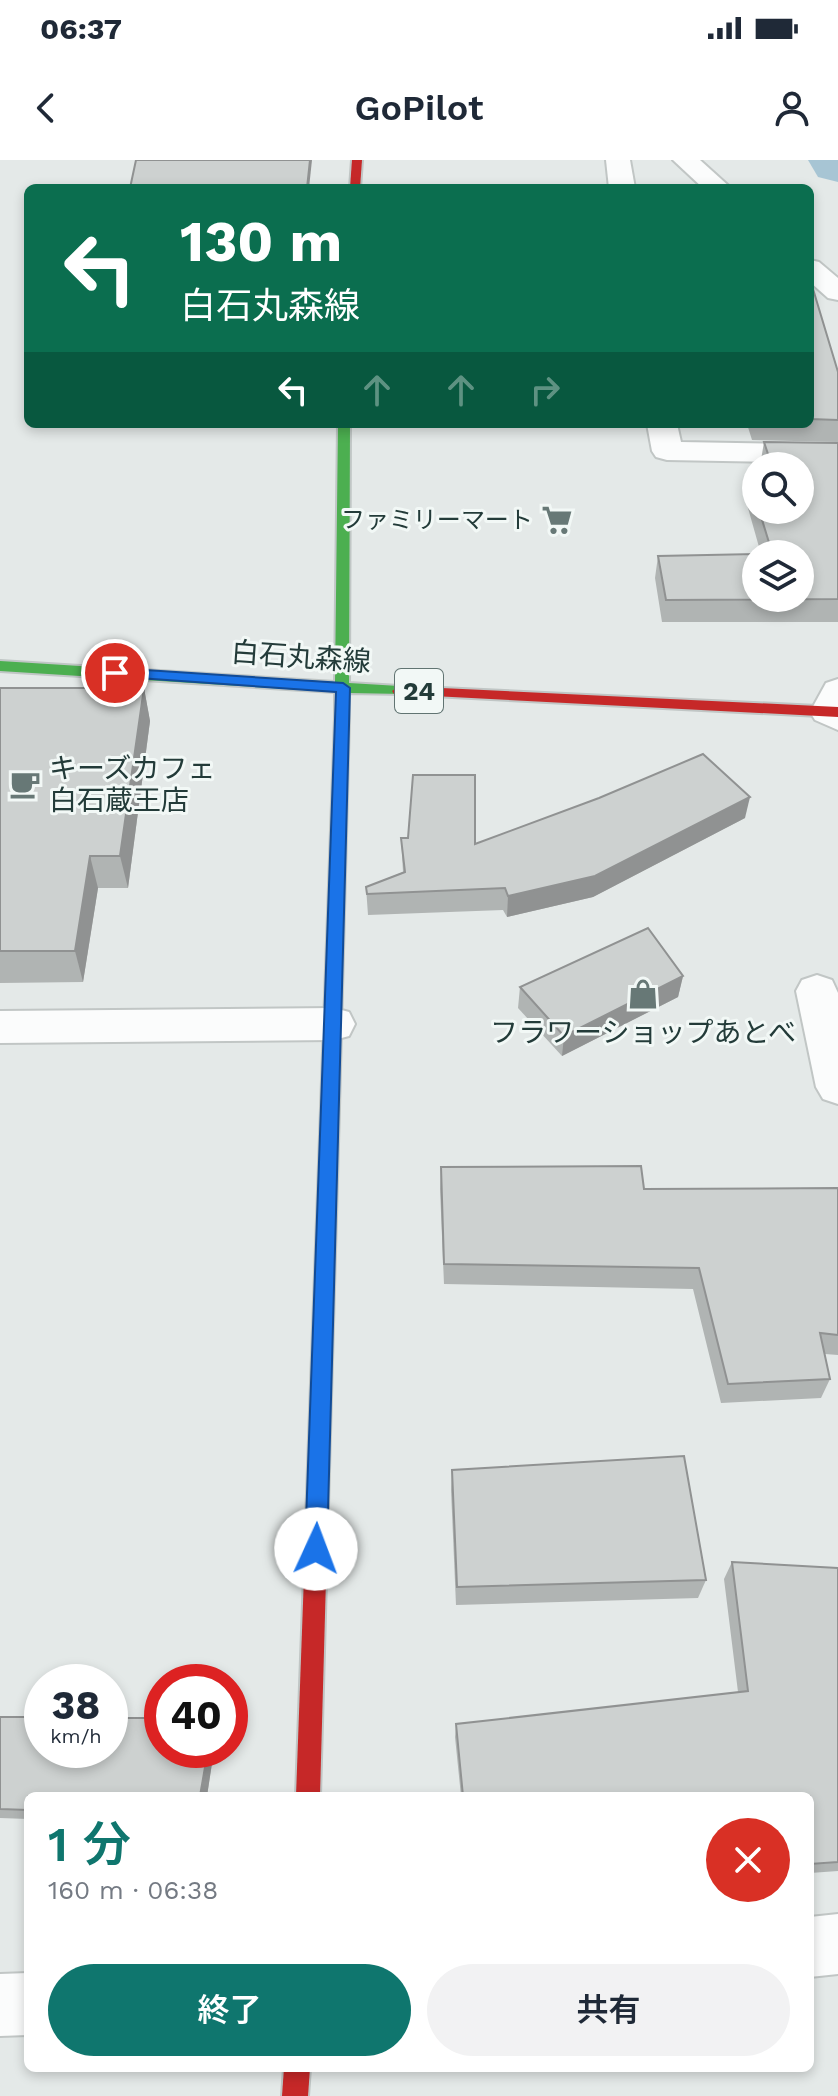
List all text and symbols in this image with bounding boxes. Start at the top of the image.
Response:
text: 06:37 [40,11,122,46]
icon: back [24,86,68,130]
icon: person [770,86,814,130]
text: GoPilot [354,87,484,129]
text: 130 m [180,209,342,275]
icon: left [48,216,152,320]
text: 白石丸森線 [180,285,360,327]
icon: left [271,368,315,412]
icon: ahead [355,368,399,412]
icon: ahead [439,368,483,412]
icon: right [523,368,567,412]
map controls [742,452,814,612]
button: search [742,452,814,524]
supermarket icon: ファミリーマート [540,503,574,537]
place label: ファミリーマート [341,506,533,534]
button: layers [742,540,814,612]
street label: 白石丸森線 [230,636,372,678]
pin [81,639,149,707]
icon: arrive [93,651,137,695]
road number: 24 [395,669,443,713]
place label: キーズカフェ 白石蔵王店 [49,752,216,817]
cafe icon: キーズカフェ 白石蔵王店 [8,767,42,801]
shop icon: フラワーショップあとべ [626,977,660,1011]
place label: フラワーショップあとべ [490,1016,796,1049]
position arrow [274,1507,358,1591]
speed limit sign: 40 [144,1664,248,1768]
text: 38 [52,1682,100,1729]
text: km/h [50,1724,102,1748]
text: 1 分 [48,1816,131,1873]
button: close [706,1818,790,1902]
text: 160 m · 06:38 [48,1875,218,1905]
button: 終了 [48,1964,411,2056]
button: 共有 [427,1964,790,2056]

